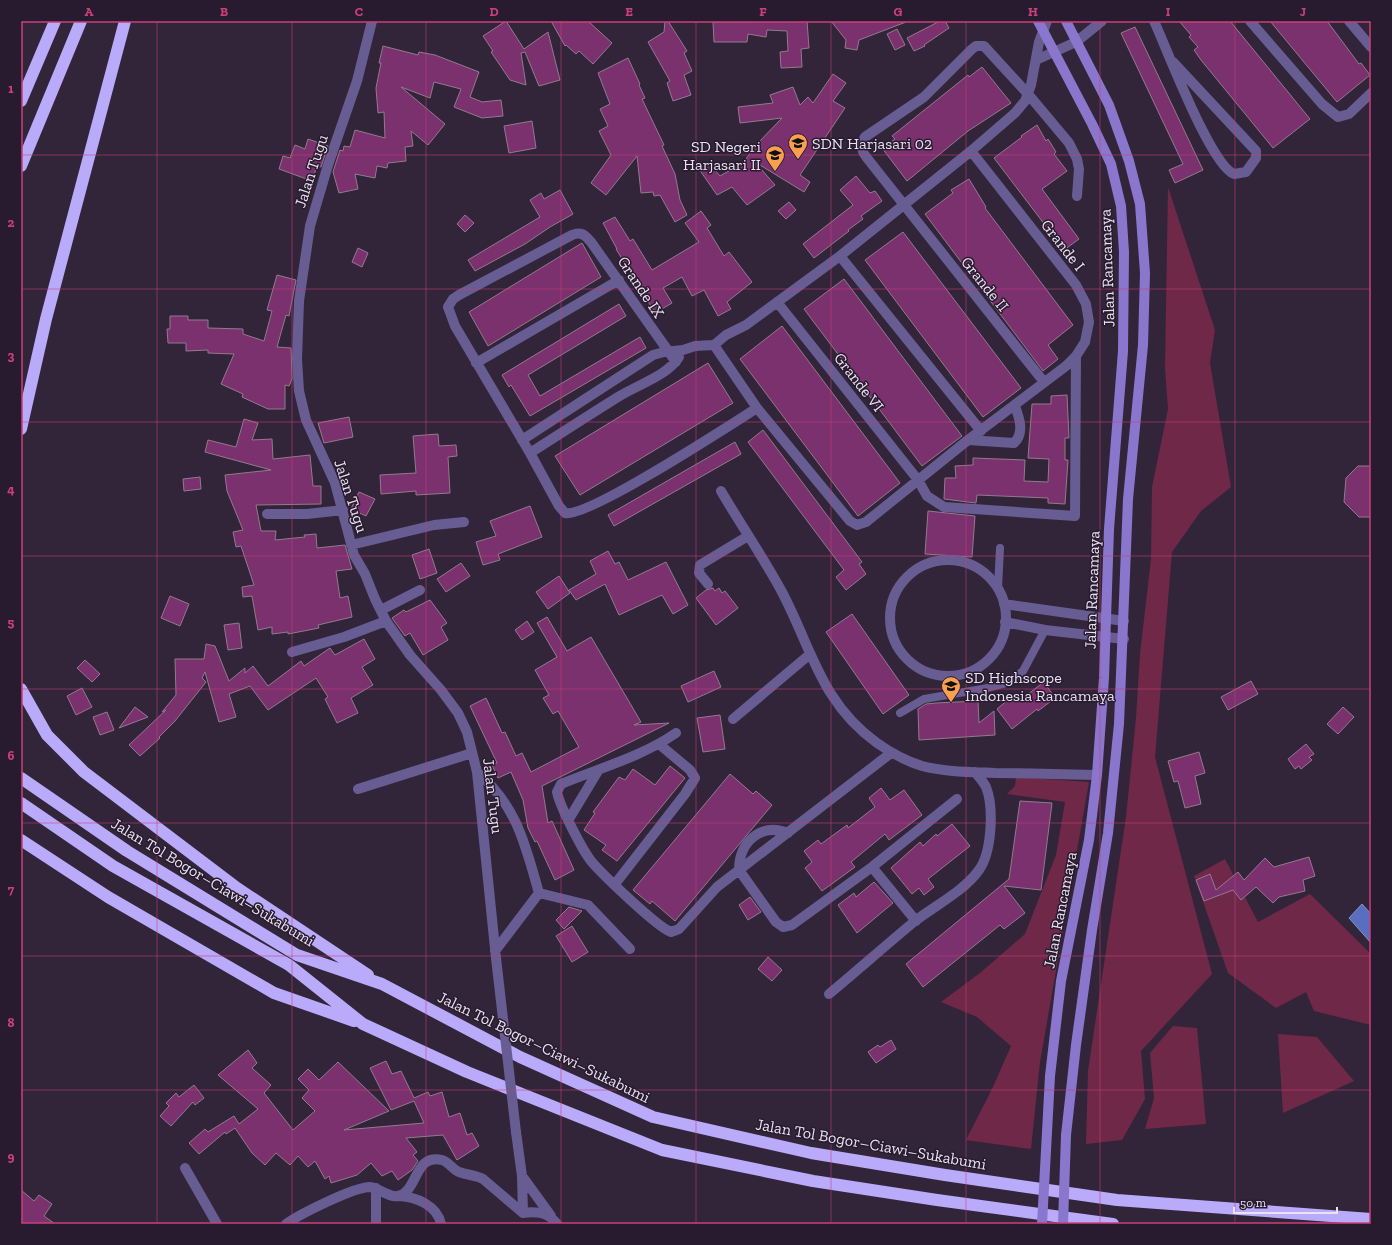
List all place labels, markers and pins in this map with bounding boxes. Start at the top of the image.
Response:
school or university icon: SDN Harjasari 02 [787,132,809,160]
place label: SDN Harjasari 02 [812,134,932,153]
place label: SD Negeri Harjasari II [683,137,762,174]
school or university icon: SD Negeri Harjasari II [764,144,786,172]
place label: SD Highscope Indonesia Rancamaya [965,668,1115,705]
school or university icon: SD Highscope Indonesia Rancamaya [940,675,962,703]

